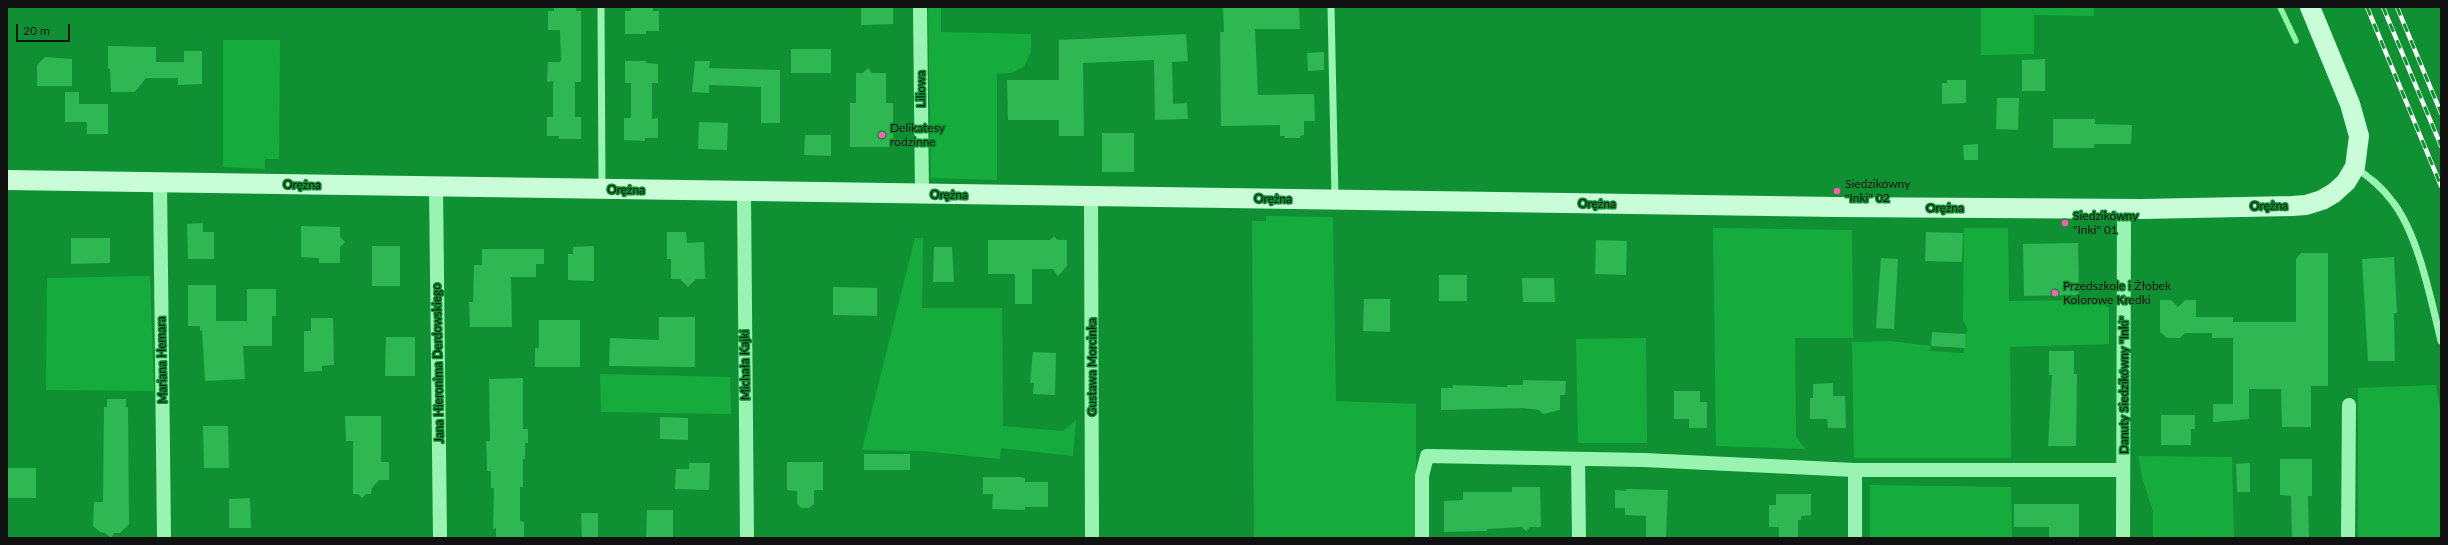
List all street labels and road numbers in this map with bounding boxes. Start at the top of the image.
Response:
street label: Liliowa [914,71,928,107]
street label: Orężna [283,177,321,193]
street label: Orężna [607,182,645,198]
street label: Orężna [930,187,968,203]
street label: Orężna [1254,191,1292,207]
street label: Orężna [1578,196,1616,212]
street label: Orężna [2250,198,2288,214]
street label: Orężna [1926,201,1964,215]
street label: Jana Hieronima Derdowskiego [429,283,447,443]
street label: Mariana Hemara [154,316,170,404]
street label: Danuty Siedzikówny "Inki" [2117,316,2131,454]
street label: Gustawa Morcinka [1085,318,1099,416]
street label: Michała Kajki [737,329,753,401]

